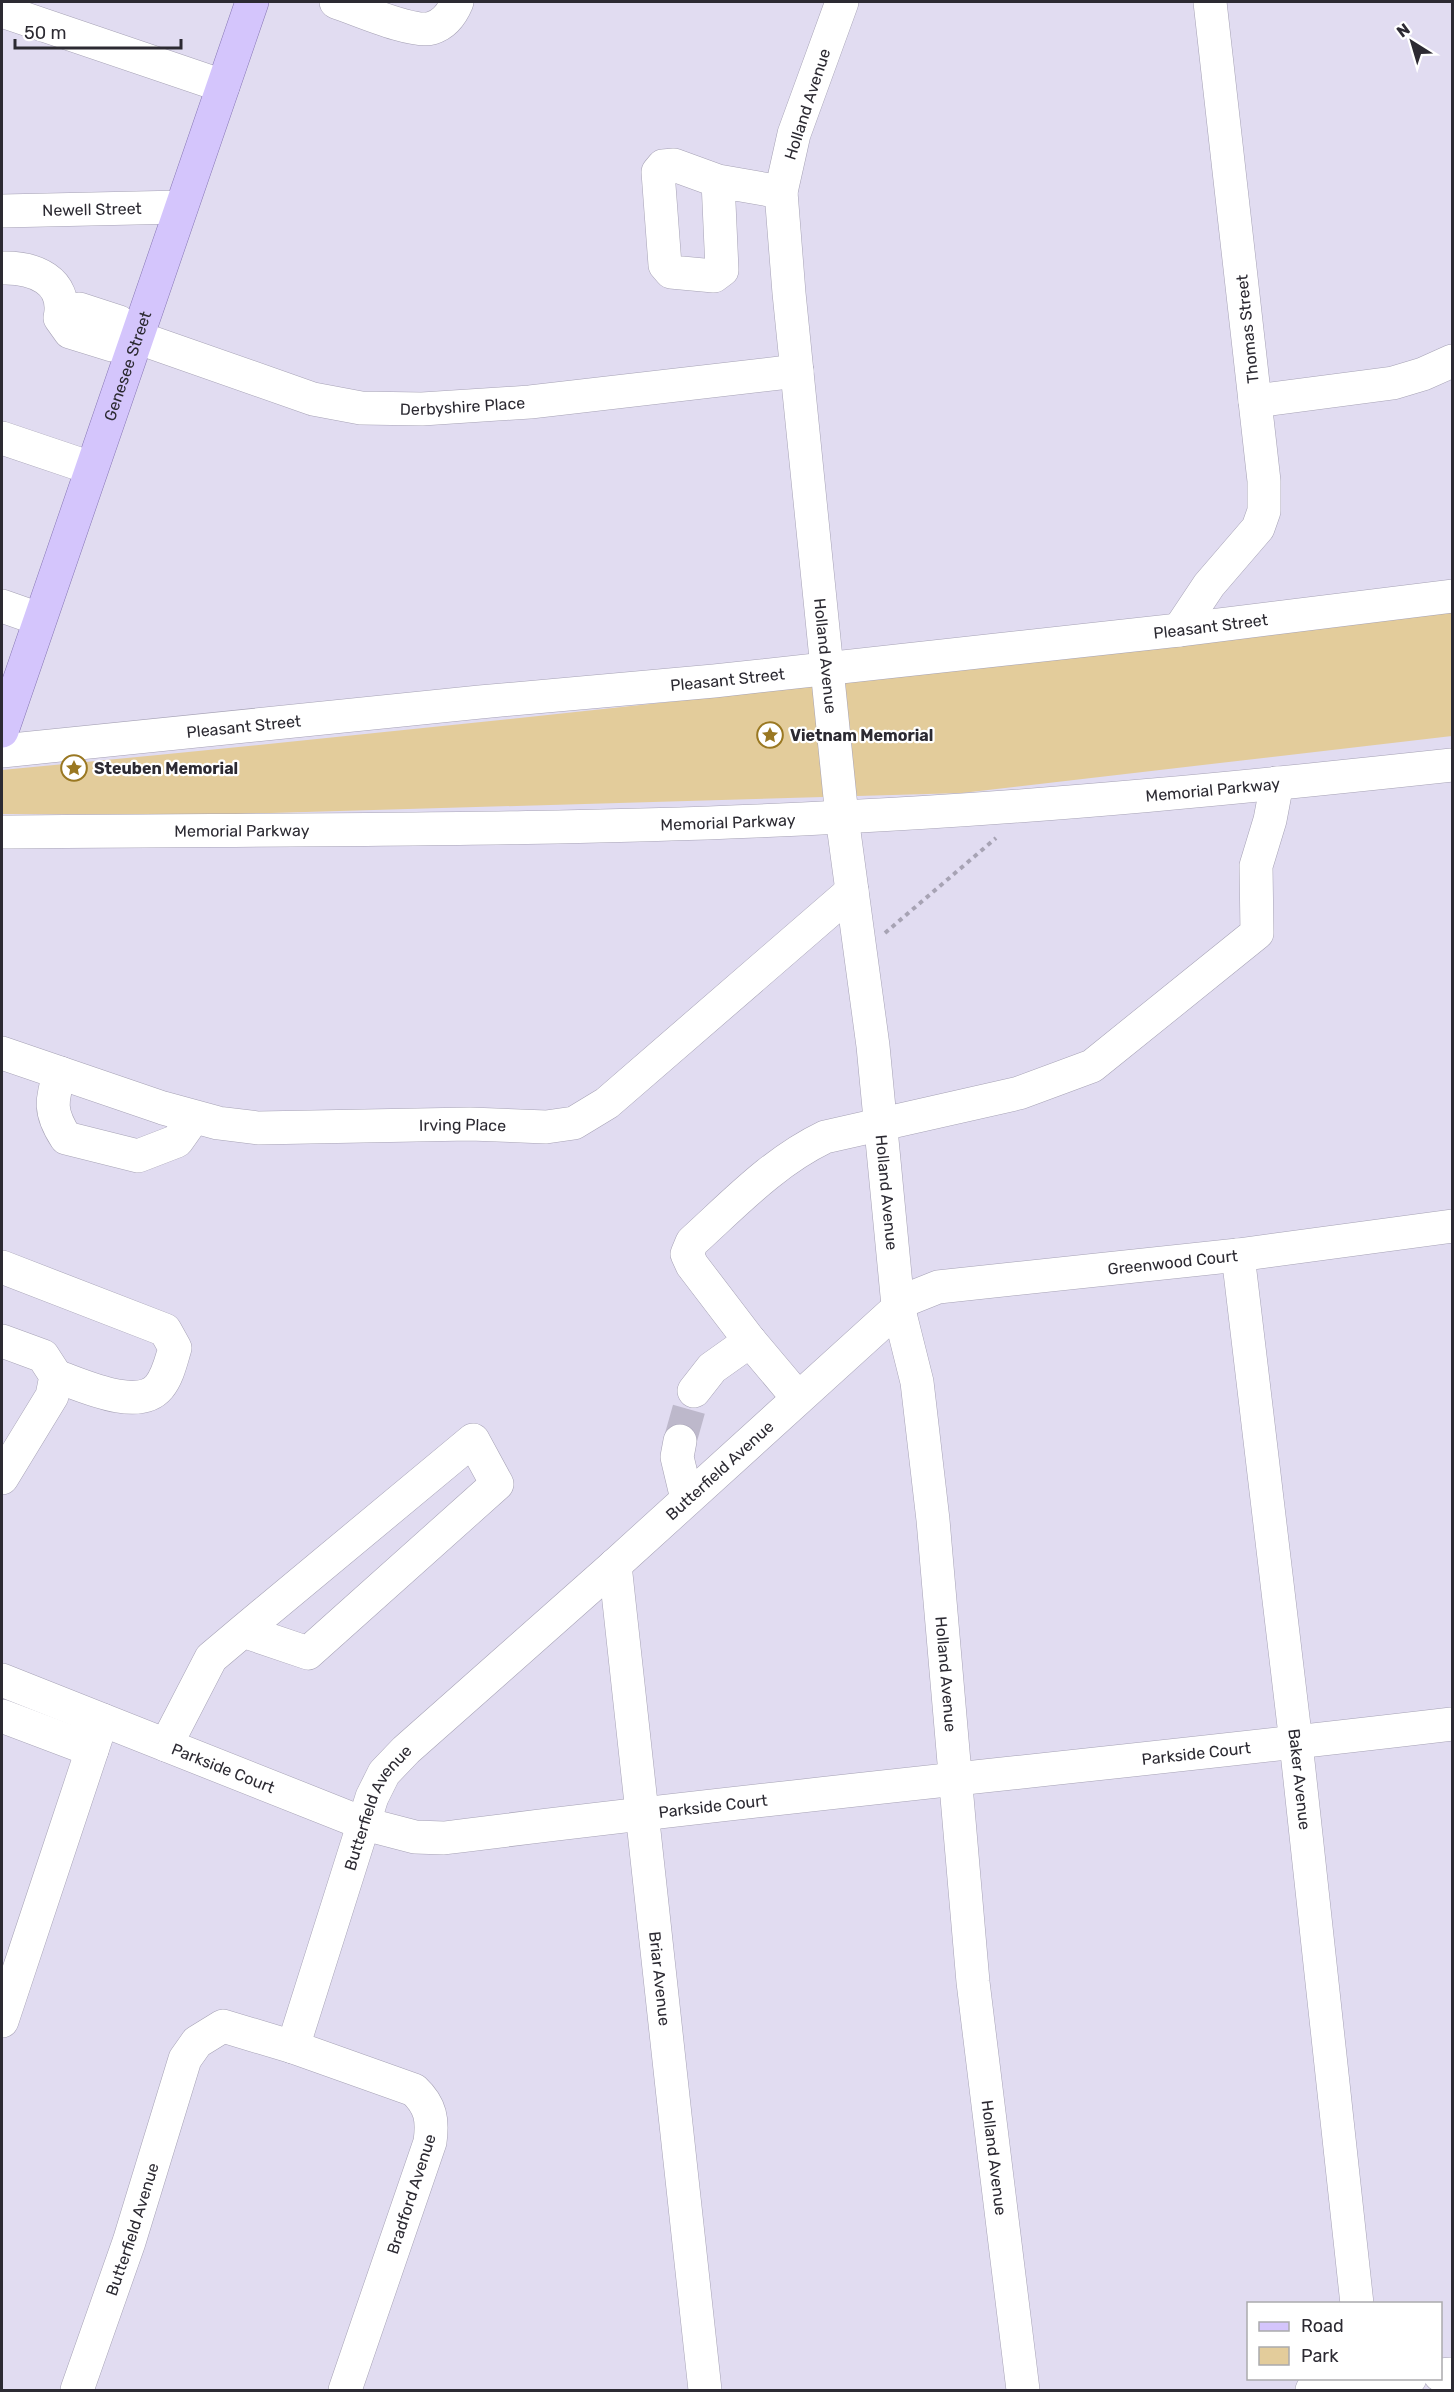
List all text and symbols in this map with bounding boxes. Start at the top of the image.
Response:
scale bar [15,12,182,50]
north arrow [1382,12,1442,72]
text: N [1393,19,1414,41]
text: 50 m [24,22,67,44]
street label: Holland Avenue [781,46,834,162]
street label: Newell Street [42,199,142,220]
street label: Thomas Street [1232,274,1263,384]
street label: Genesee Street [100,309,155,423]
street label: Derbyshire Place [400,393,526,419]
street label: Holland Avenue [810,597,841,715]
street label: Pleasant Street [1152,610,1269,643]
street label: Pleasant Street [669,664,786,695]
street label: Pleasant Street [186,711,302,742]
place icon: Vietnam Memorial [755,720,785,750]
place label: Vietnam Memorial [790,726,933,745]
place icon: Steuben Memorial [59,753,89,783]
place label: Steuben Memorial [94,759,238,778]
street label: Memorial Parkway [1145,774,1281,806]
street label: Memorial Parkway [660,810,796,834]
street label: Memorial Parkway [174,821,310,841]
street label: Irving Place [419,1115,506,1135]
street label: Holland Avenue [872,1134,902,1251]
street label: Greenwood Court [1107,1246,1239,1279]
street label: Butterfield Avenue [662,1417,778,1524]
street label: Holland Avenue [931,1615,960,1733]
street label: Baker Avenue [1284,1728,1314,1831]
street label: Parkside Court [1141,1738,1252,1769]
street label: Parkside Court [169,1739,277,1797]
street label: Butterfield Avenue [340,1741,416,1873]
street label: Parkside Court [657,1791,768,1822]
street label: Briar Avenue [645,1930,674,2027]
street label: Holland Avenue [978,2099,1011,2216]
street label: Bradford Avenue [383,2132,440,2257]
street label: Butterfield Avenue [102,2160,163,2298]
legend [1247,2302,1442,2380]
text: Road [1301,2315,1344,2337]
text: Park [1301,2345,1339,2367]

